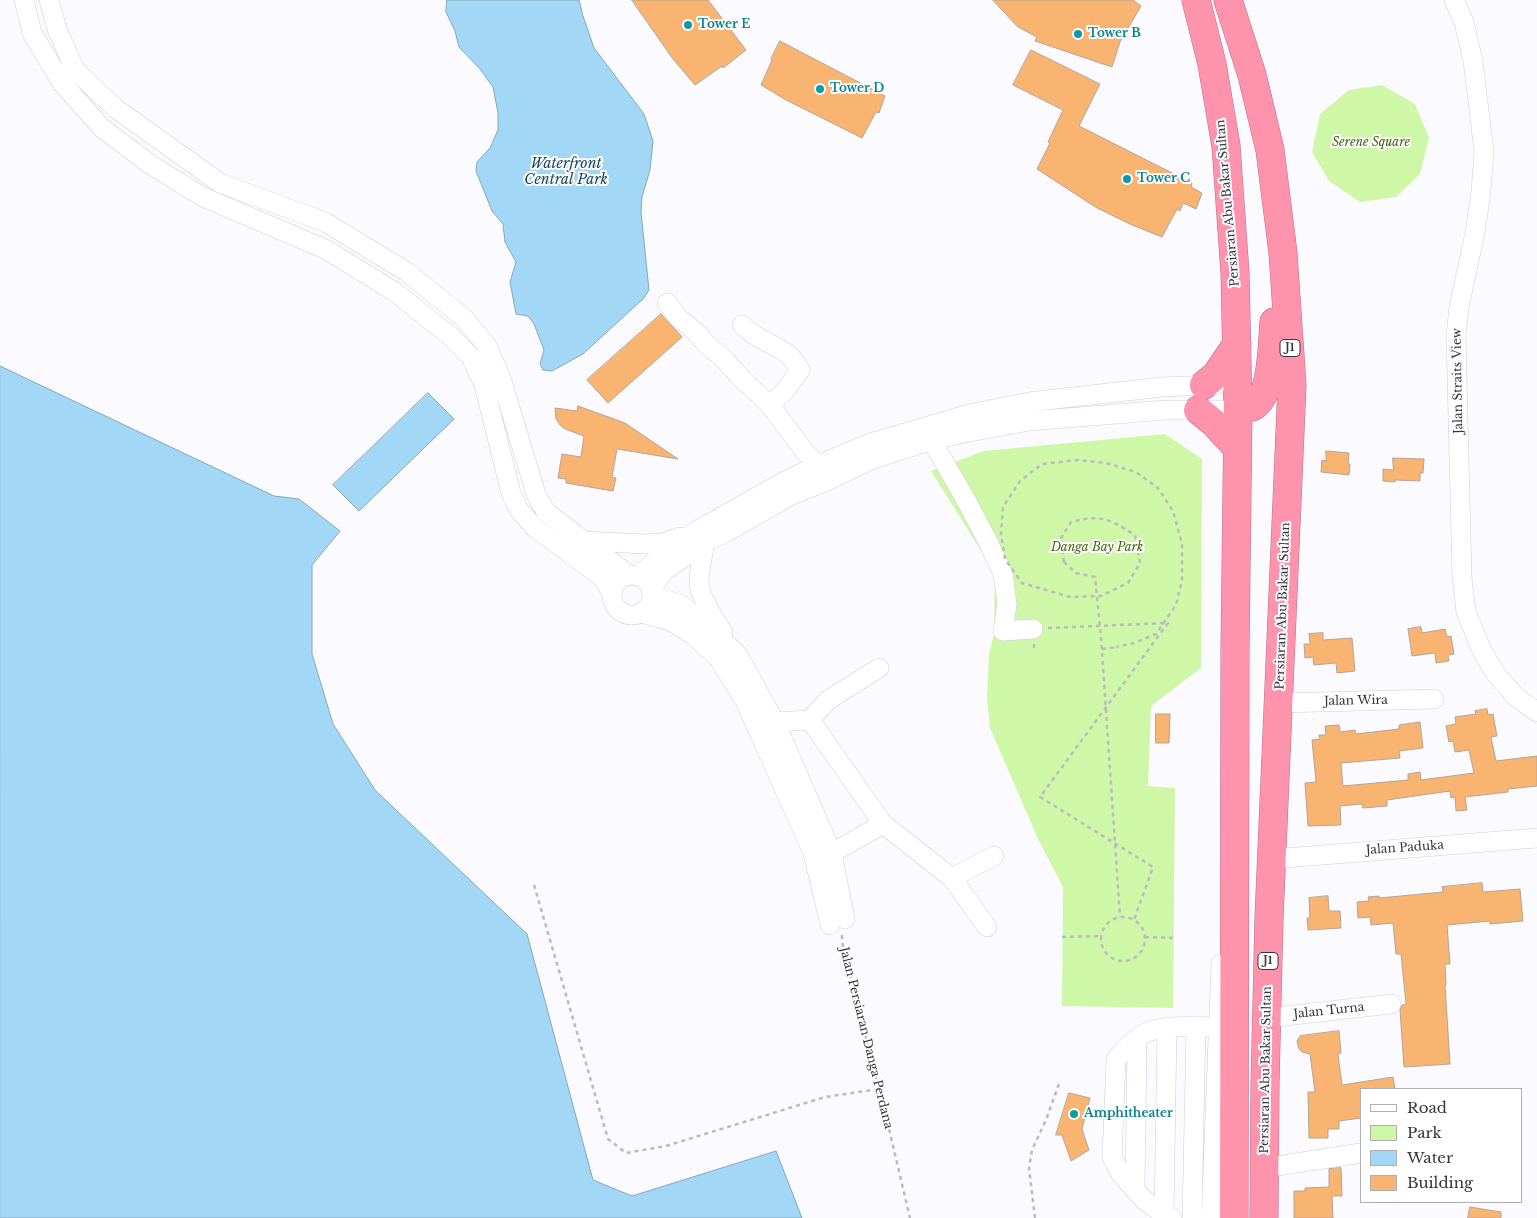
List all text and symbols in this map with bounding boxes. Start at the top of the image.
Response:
place label: Tower E [698,18,750,32]
marker: Tower E [682,19,694,31]
place label: Tower B [1088,27,1141,41]
marker: Tower B [1072,28,1084,40]
place label: Tower D [830,82,884,96]
marker: Tower D [814,83,826,95]
street label: Persiaran Abu Bakar Sultan [1214,119,1242,287]
park label: Serene Square [1332,136,1410,150]
water label: Waterfront Central Park [524,156,608,188]
place label: Tower C [1137,172,1190,186]
marker: Tower C [1121,173,1133,185]
street label: Jalan Straits View [1450,328,1466,434]
road number: J1 [1280,339,1300,356]
street label: Persiaran Abu Bakar Sultan [1273,522,1293,690]
park label: Danga Bay Park [1051,541,1143,555]
street label: Jalan Wira [1324,693,1388,709]
street label: Jalan Paduka [1366,838,1444,858]
street label: Jalan Persiaran Danga Perdana [836,946,896,1130]
road number: J1 [1258,952,1278,969]
street label: Persiaran Abu Bakar Sultan [1257,986,1275,1154]
street label: Jalan Turna [1293,1000,1365,1022]
legend [1360,1088,1522,1203]
text: Road [1407,1098,1447,1117]
place label: Amphitheater [1084,1107,1173,1121]
marker: Amphitheater [1068,1108,1080,1120]
text: Park [1407,1123,1442,1142]
text: Water [1407,1148,1453,1167]
text: Building [1407,1173,1473,1192]

